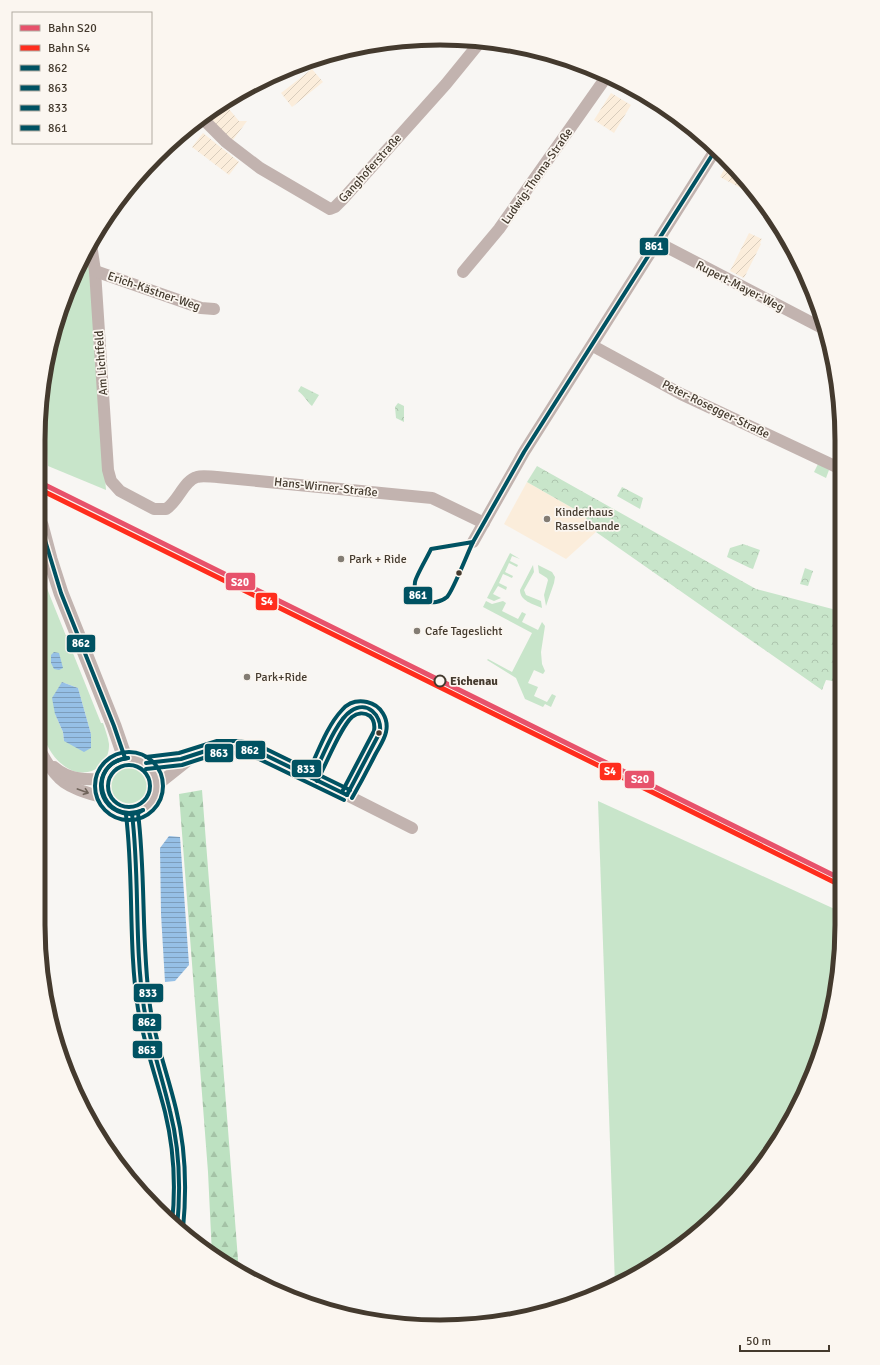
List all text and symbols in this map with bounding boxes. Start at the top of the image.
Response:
legend [12,12,152,144]
text: Bahn S20 [48,21,97,36]
text: Bahn S4 [48,41,91,56]
text: 862 [48,61,67,76]
text: 863 [48,81,67,96]
text: 833 [48,101,67,116]
text: 861 [48,121,67,136]
street label: Ludwig-Thoma-Straße [499,125,576,227]
street label: Ganghoferstraße [336,131,405,206]
line badge: 861 [639,237,669,256]
text: 861 [645,240,663,253]
street label: Rupert-Mayer-Weg [693,258,786,315]
street label: Erich-Kästner-Weg [106,269,202,314]
street label: Am Lichtfeld [92,330,111,396]
street label: Peter-Rosegger-Straße [660,377,772,442]
street label: Hans-Wirner-Straße [273,475,378,500]
place label: Kinderhaus Rasselbande [555,505,620,534]
marker: Kinderhaus Rasselbande [542,514,552,524]
place label: Park + Ride [349,552,407,567]
marker: Park + Ride [336,554,346,564]
unlabelled marker [454,568,464,578]
line badge: S20 [225,572,256,591]
text: S20 [231,576,249,589]
line badge: 861 [403,586,433,605]
text: 861 [409,589,427,602]
line badge: S4 [255,592,278,611]
text: S4 [261,595,273,608]
place label: Cafe Tageslicht [425,624,503,639]
marker: Cafe Tageslicht [412,626,422,636]
line badge: 862 [66,634,96,653]
text: 862 [72,637,90,650]
place label: Park+Ride [255,670,307,685]
marker: Park+Ride [242,672,252,682]
marker: Eichenau [433,674,447,688]
place label: Eichenau [450,674,498,689]
unlabelled marker [374,728,384,738]
line badge: 862 [235,740,266,760]
line badge: 863 [204,743,234,763]
text: 862 [241,744,259,757]
text: 863 [210,747,228,760]
line badge: 833 [291,759,322,778]
line badge: S4 [599,762,622,781]
text: 833 [297,763,315,776]
text: S4 [604,765,616,778]
line badge: S20 [624,770,655,789]
text: S20 [631,773,649,786]
one-way arrow [76,788,88,796]
line badge: 833 [133,983,164,1003]
text: 833 [139,987,157,1000]
line badge: 862 [132,1013,162,1032]
text: 862 [138,1016,156,1029]
line badge: 863 [132,1040,163,1059]
text: 863 [138,1044,156,1057]
scale bar [740,1327,829,1353]
text: 50 m [746,1334,771,1349]

